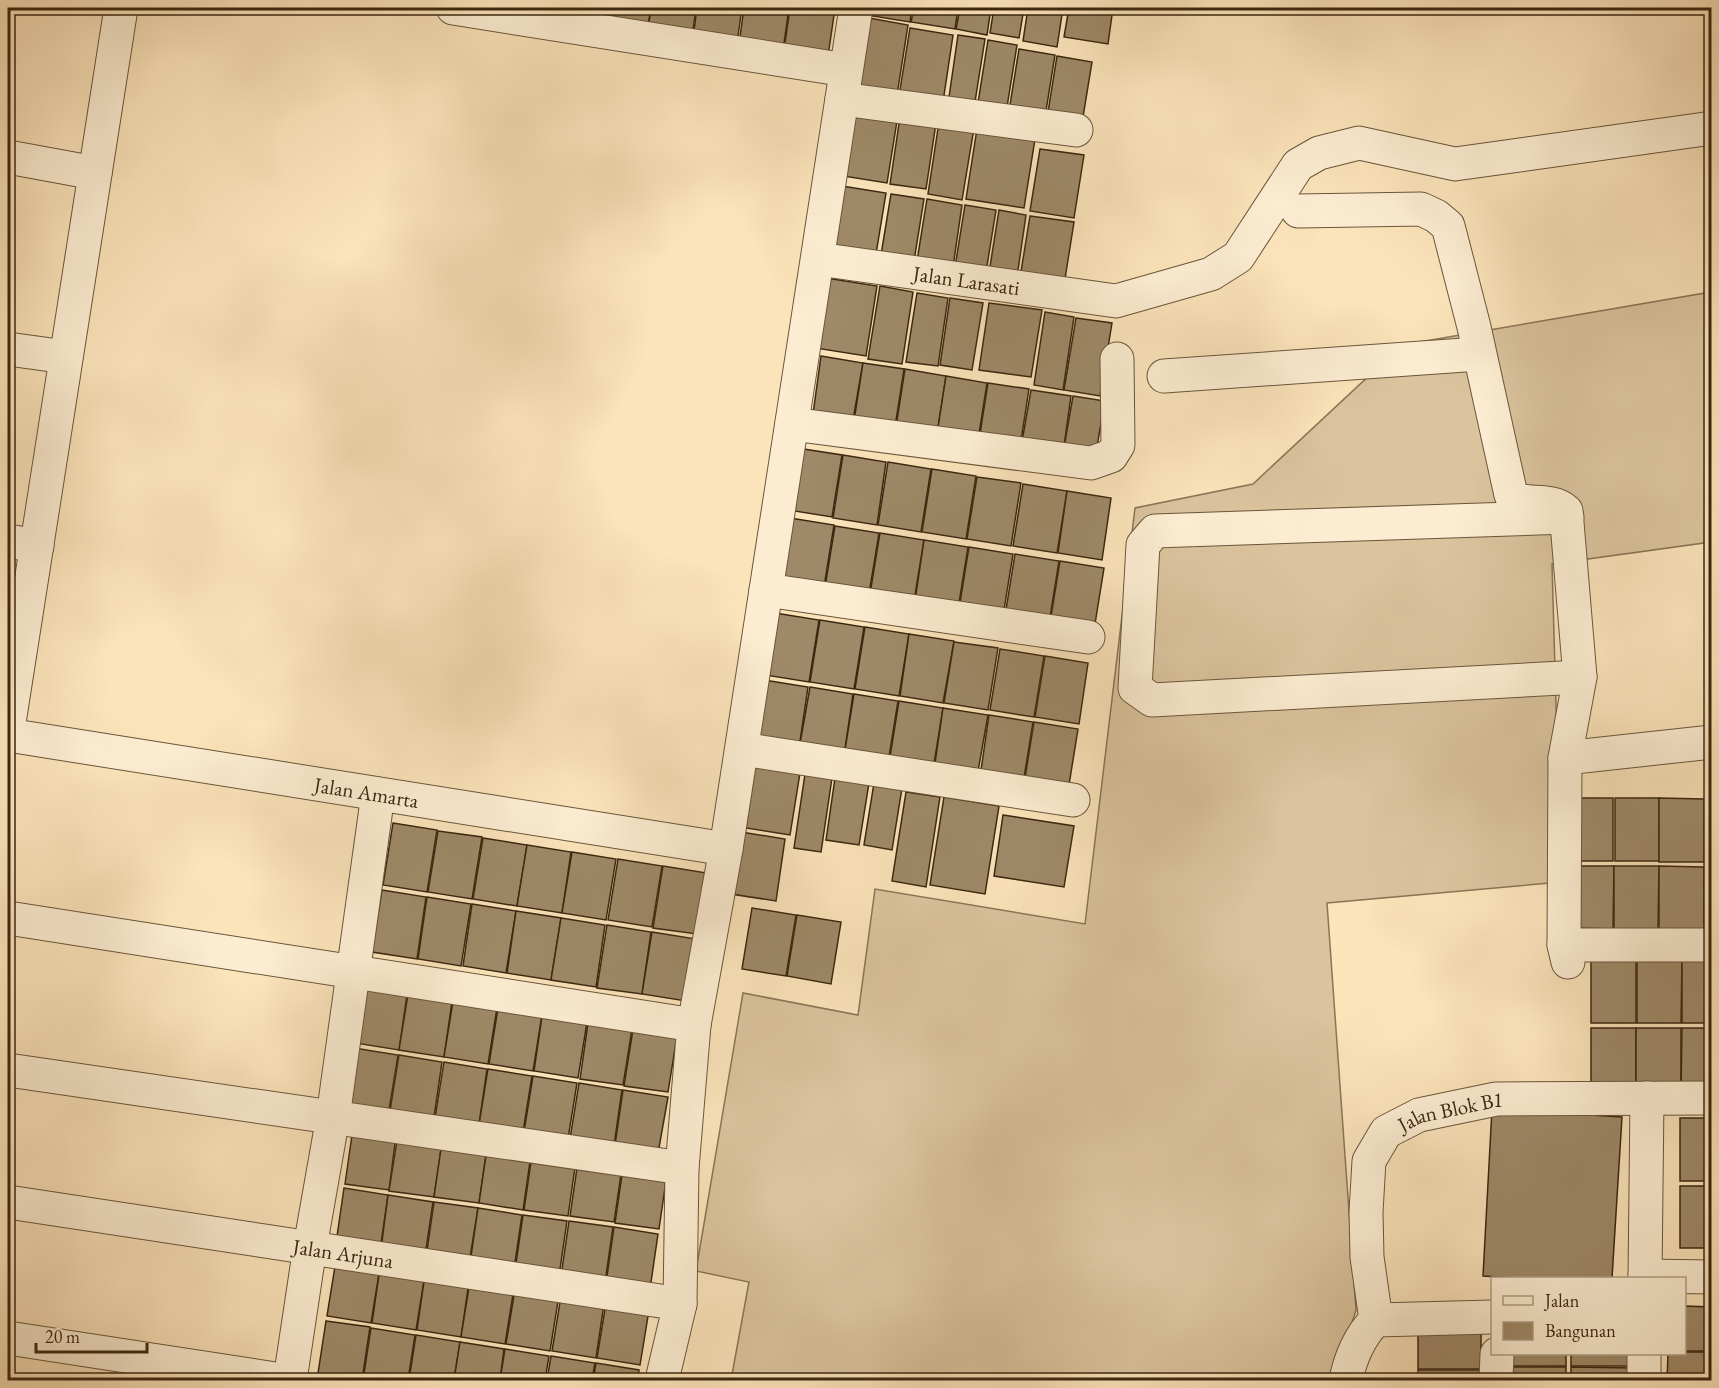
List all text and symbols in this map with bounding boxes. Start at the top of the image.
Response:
street label: Jalan Larasati [910,259,1022,301]
street label: Jalan Amarta [310,770,421,814]
street label: Jalan Blok B1 [1391,1085,1503,1138]
street label: Jalan Arjuna [289,1232,396,1274]
legend [1491,1277,1686,1355]
text: Jalan [1543,1289,1580,1312]
scale bar [36,1316,147,1354]
text: Bangunan [1545,1319,1616,1342]
text: 20 m [45,1325,80,1348]

